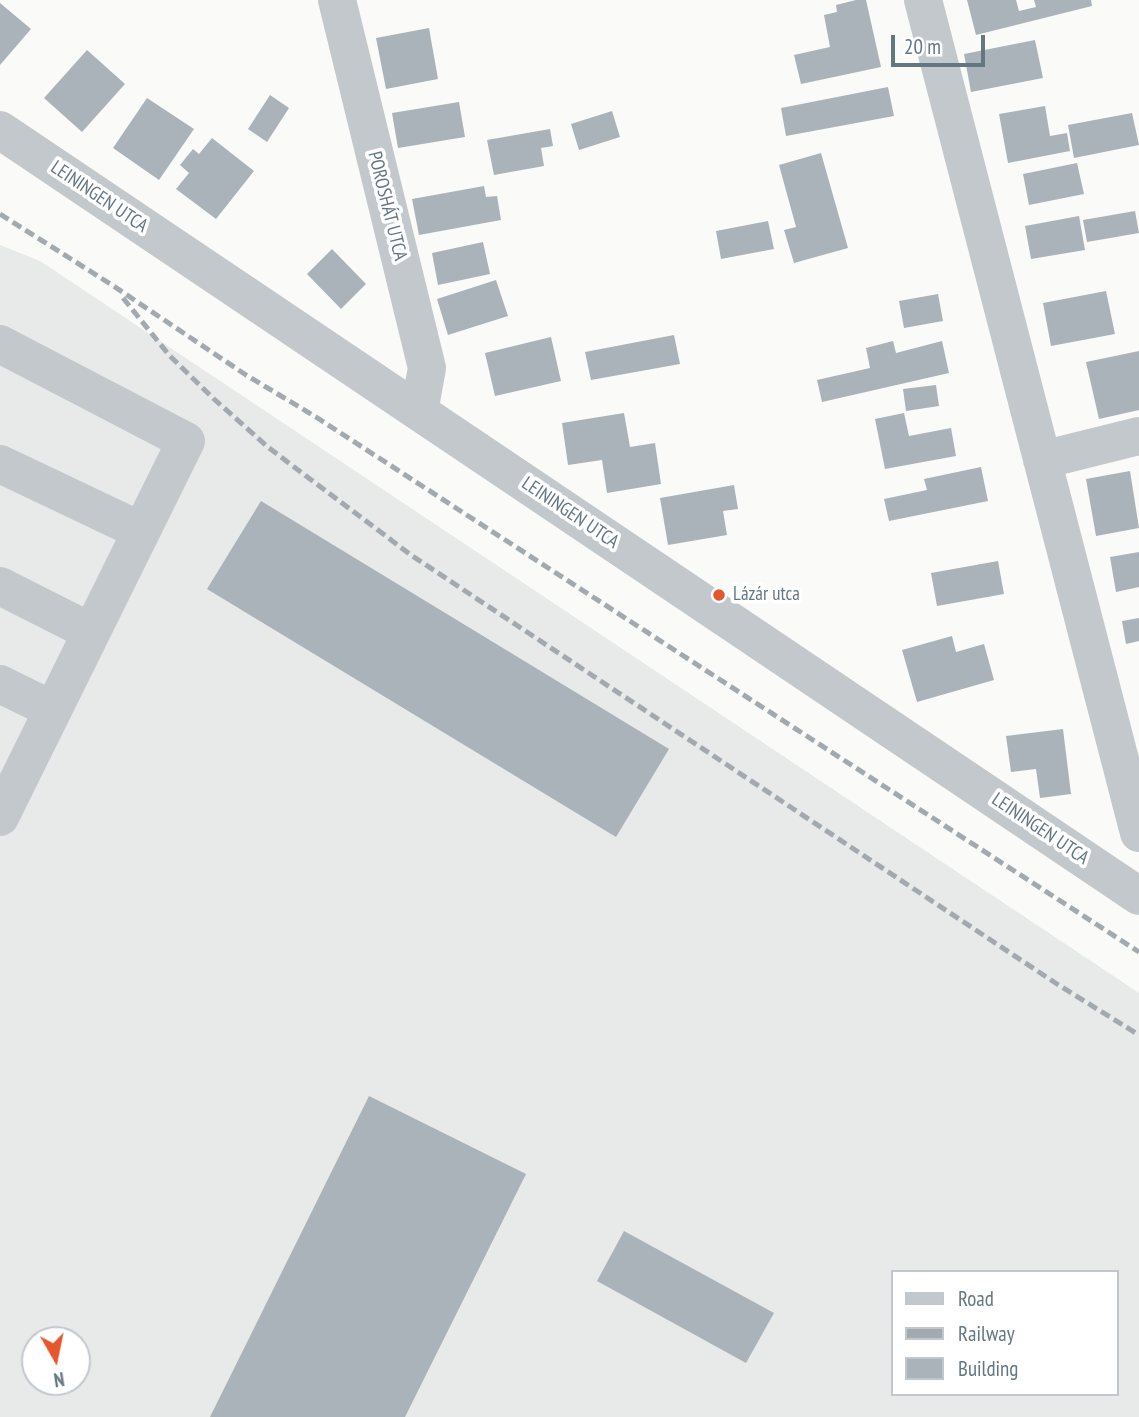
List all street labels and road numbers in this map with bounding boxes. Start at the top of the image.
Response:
street label: POROSHÁT UTCA [362,149,412,263]
street label: LEININGEN UTCA [46,156,152,238]
street label: LEININGEN UTCA [517,472,623,554]
street label: LEININGEN UTCA [987,788,1093,870]

